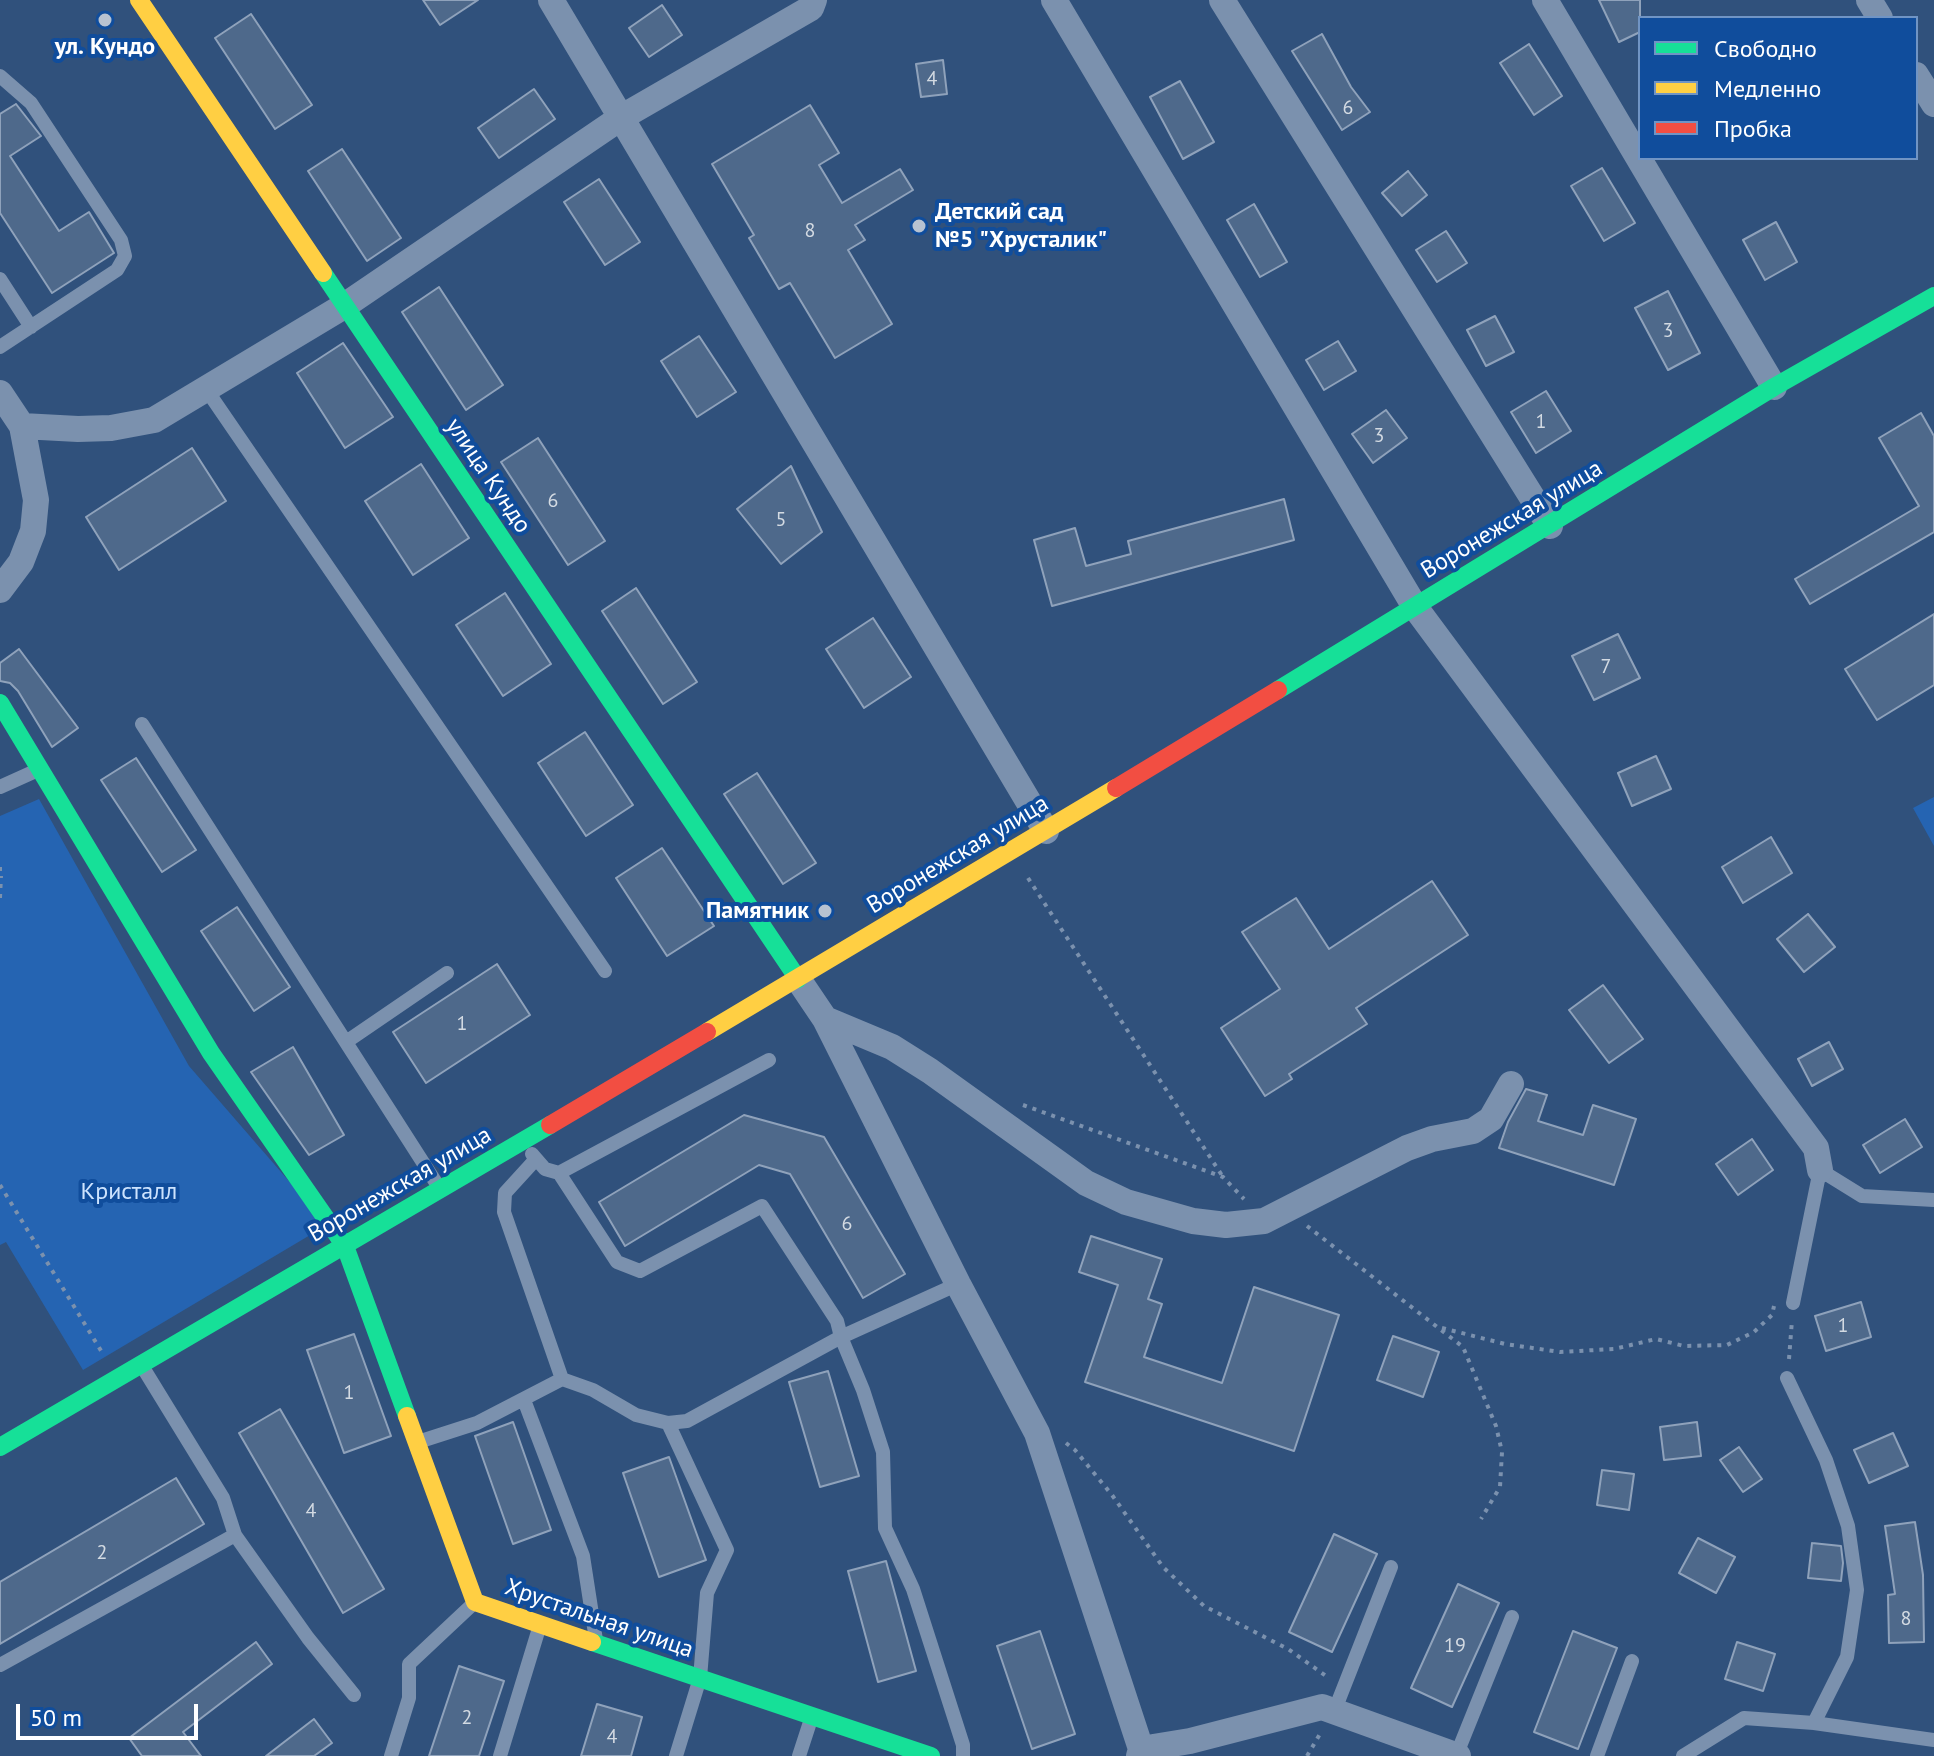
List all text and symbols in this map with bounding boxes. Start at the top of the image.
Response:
marker: ул. Кундо [96,11,114,29]
legend [1638,16,1918,160]
place label: ул. Кундо [55,33,155,61]
text: Свободно [1714,33,1817,64]
house number: 4 [927,67,937,91]
text: Медленно [1714,73,1821,104]
house number: 6 [1343,96,1353,120]
text: Пробка [1714,113,1792,144]
place label: Детский сад №5 "Хрусталик" [935,198,1107,254]
marker: Детский сад №5 "Хрусталик" [910,217,928,235]
house number: 8 [805,219,815,243]
house number: 3 [1663,319,1673,343]
house number: 1 [1536,410,1546,434]
street label: улица Кундо [439,413,537,539]
house number: 3 [1374,424,1384,448]
street label: Воронежская улица [1416,454,1608,586]
house number: 6 [548,489,558,513]
house number: 5 [776,508,786,532]
house number: 7 [1601,655,1611,679]
street label: Воронежская улица [862,789,1054,921]
place label: Памятник [706,897,809,925]
marker: Памятник [816,902,834,920]
house number: 1 [457,1012,467,1036]
street label: Воронежская улица [303,1121,497,1249]
park label: Кристалл [81,1178,177,1206]
house number: 6 [842,1212,852,1236]
house number: 1 [1838,1314,1848,1338]
house number: 1 [344,1381,354,1405]
house number: 4 [306,1499,316,1523]
house number: 2 [97,1541,107,1565]
street label: Хрустальная улица [501,1573,697,1665]
house number: 8 [1901,1607,1911,1631]
house number: 19 [1444,1634,1466,1658]
scale bar [20,1688,202,1738]
text: 50 m [30,1702,82,1733]
house number: 2 [462,1706,472,1730]
house number: 4 [607,1725,617,1749]

